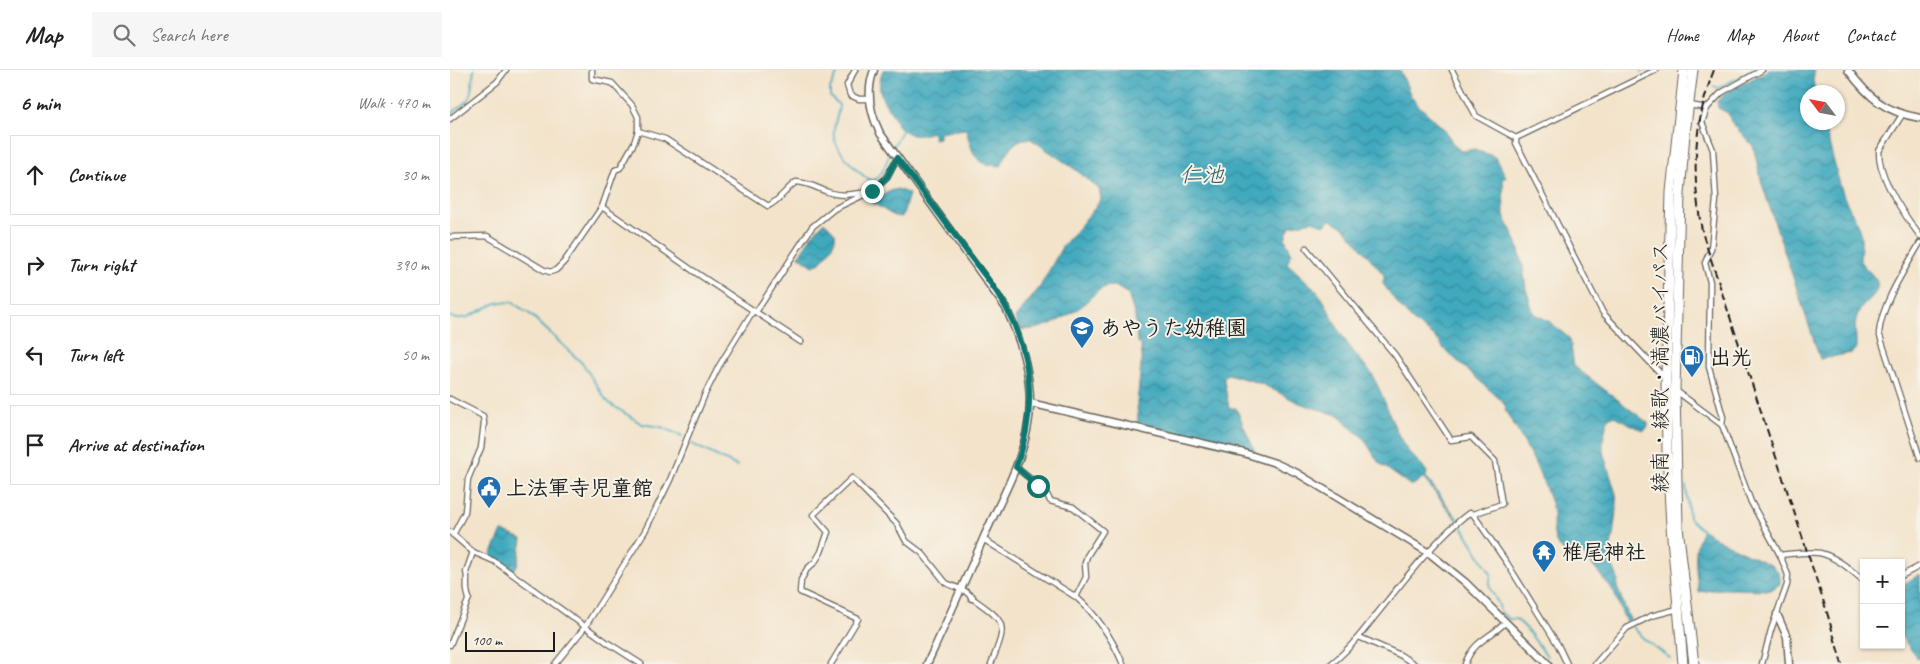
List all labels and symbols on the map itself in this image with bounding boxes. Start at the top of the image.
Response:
north arrow [1800,85,1845,130]
water label: 仁池 [1180,161,1225,189]
route end [861,180,884,203]
street label: 綾南・綾歌・満濃バイパス [1647,241,1673,493]
school or university icon: あやうた幼稚園 [1069,315,1095,349]
place label: あやうた幼稚園 [1100,315,1247,341]
fuel station icon: 出光 [1679,344,1705,378]
place label: 出光 [1710,344,1752,370]
public building icon: 上法軍寺児童館 [476,475,502,509]
place label: 上法軍寺児童館 [506,475,653,501]
route start [1027,475,1050,498]
temple icon: 椎尾神社 [1531,539,1557,573]
place label: 椎尾神社 [1562,539,1646,565]
scale bar [465,629,555,652]

